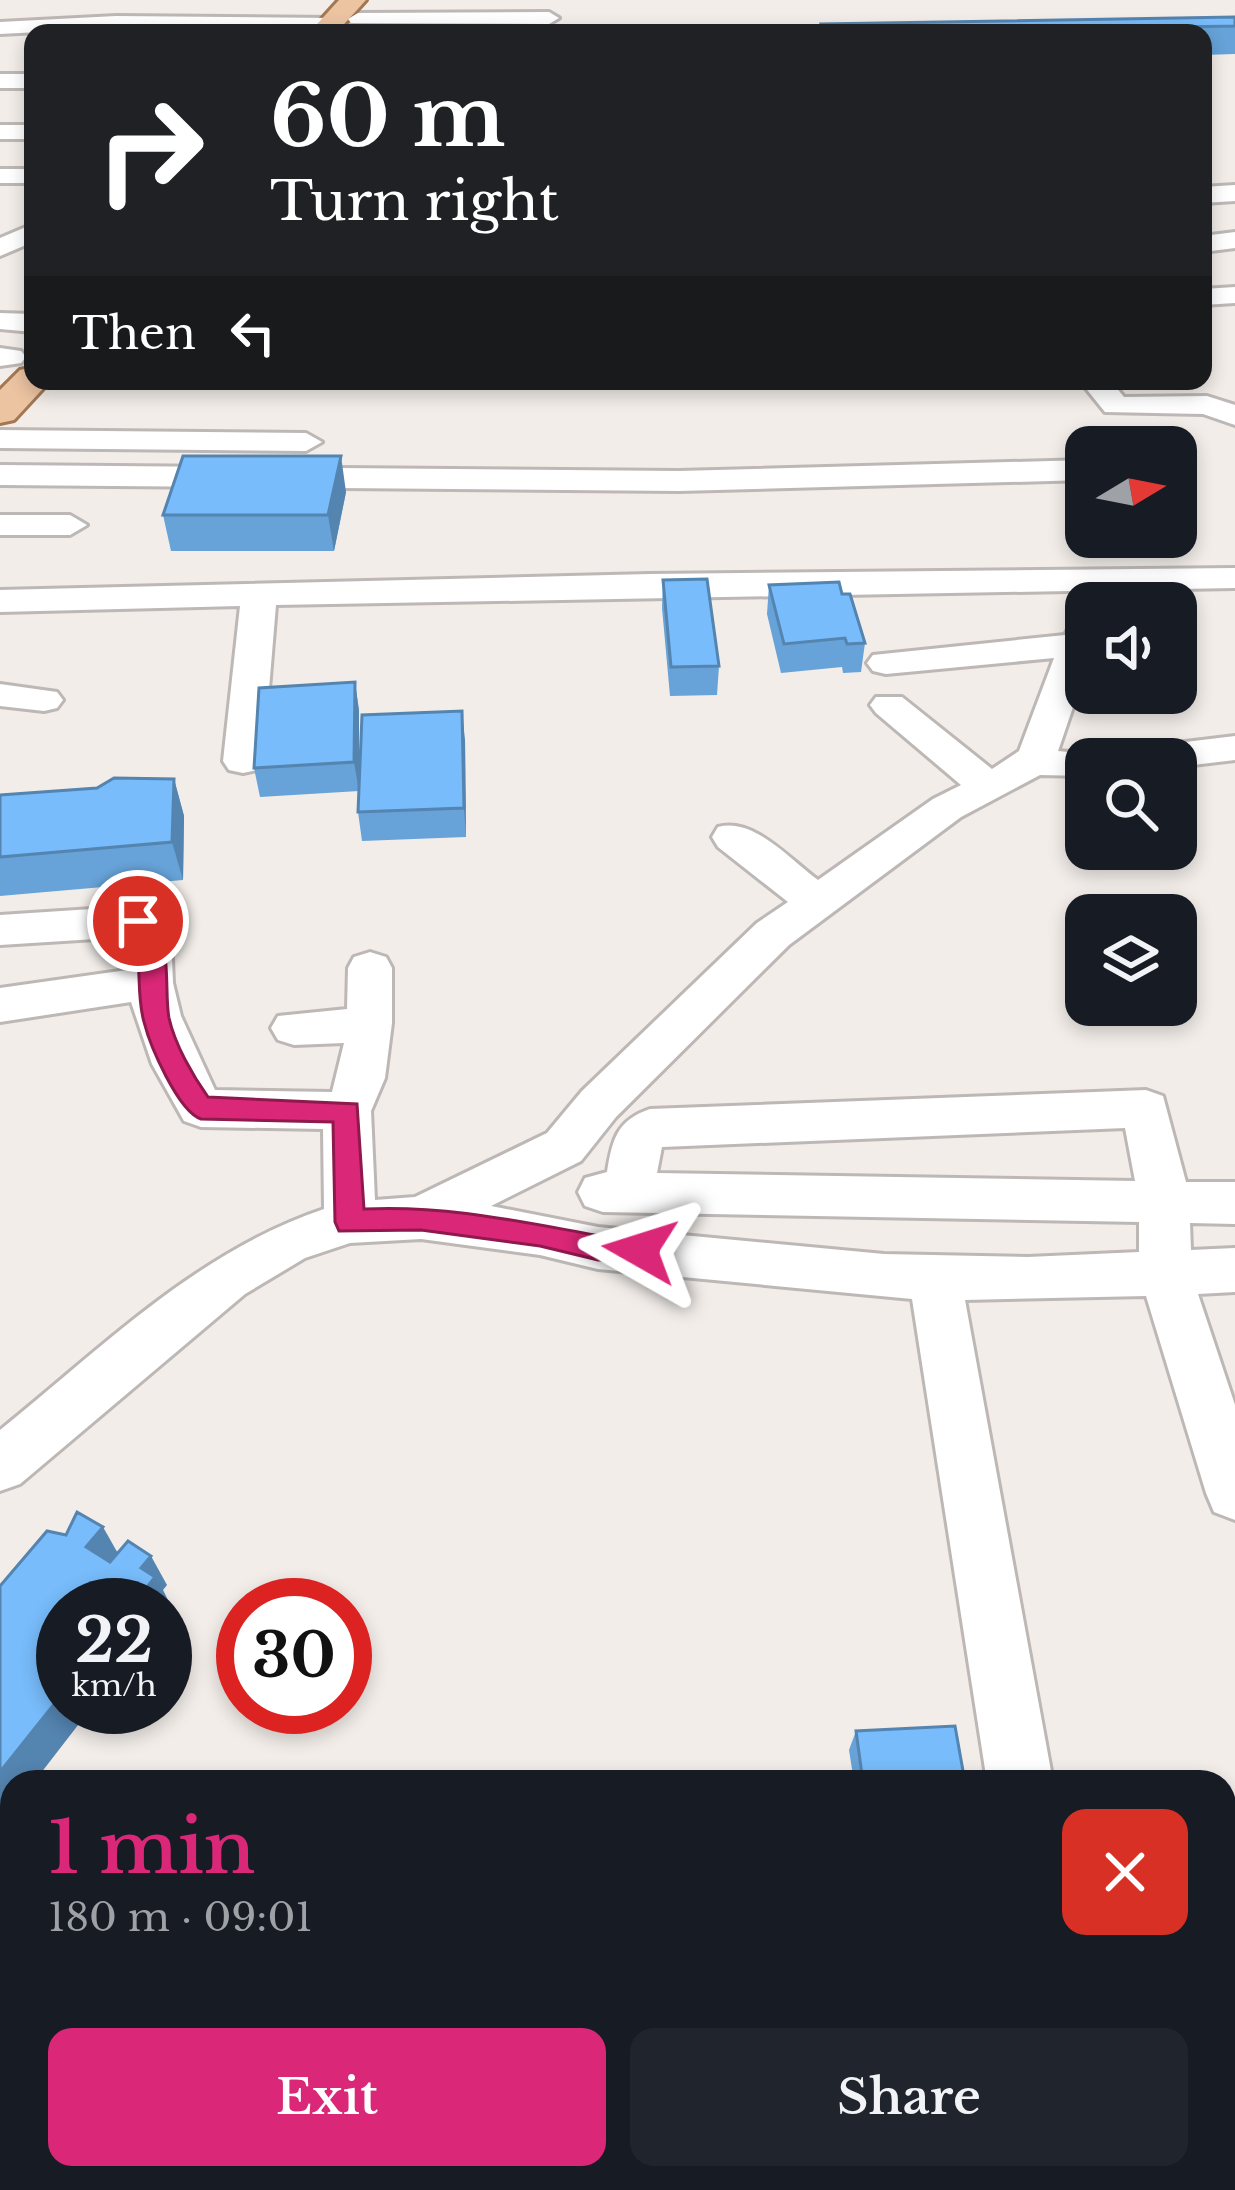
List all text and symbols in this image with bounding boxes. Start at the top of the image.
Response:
text: 60 m [270,65,505,169]
icon: right [72,72,228,228]
text: Turn right [270,168,559,235]
icon: left [220,300,286,366]
text: Then [72,305,196,361]
north arrow [1065,426,1197,558]
map controls [1065,426,1197,1026]
button: sound [1065,582,1197,714]
button: search [1065,738,1197,870]
pin [87,870,189,972]
icon: arrive [105,888,171,954]
button: layers [1065,894,1197,1026]
position arrow [577,1187,703,1313]
speed limit sign: 30 [216,1578,372,1734]
text: 22 [75,1604,153,1678]
text: km/h [71,1667,157,1704]
text: 1 min [48,1803,255,1892]
button: close [1062,1809,1188,1935]
text: 180 m · 09:01 [48,1893,313,1942]
button: Exit [48,2028,606,2166]
button: Share [630,2028,1188,2166]

